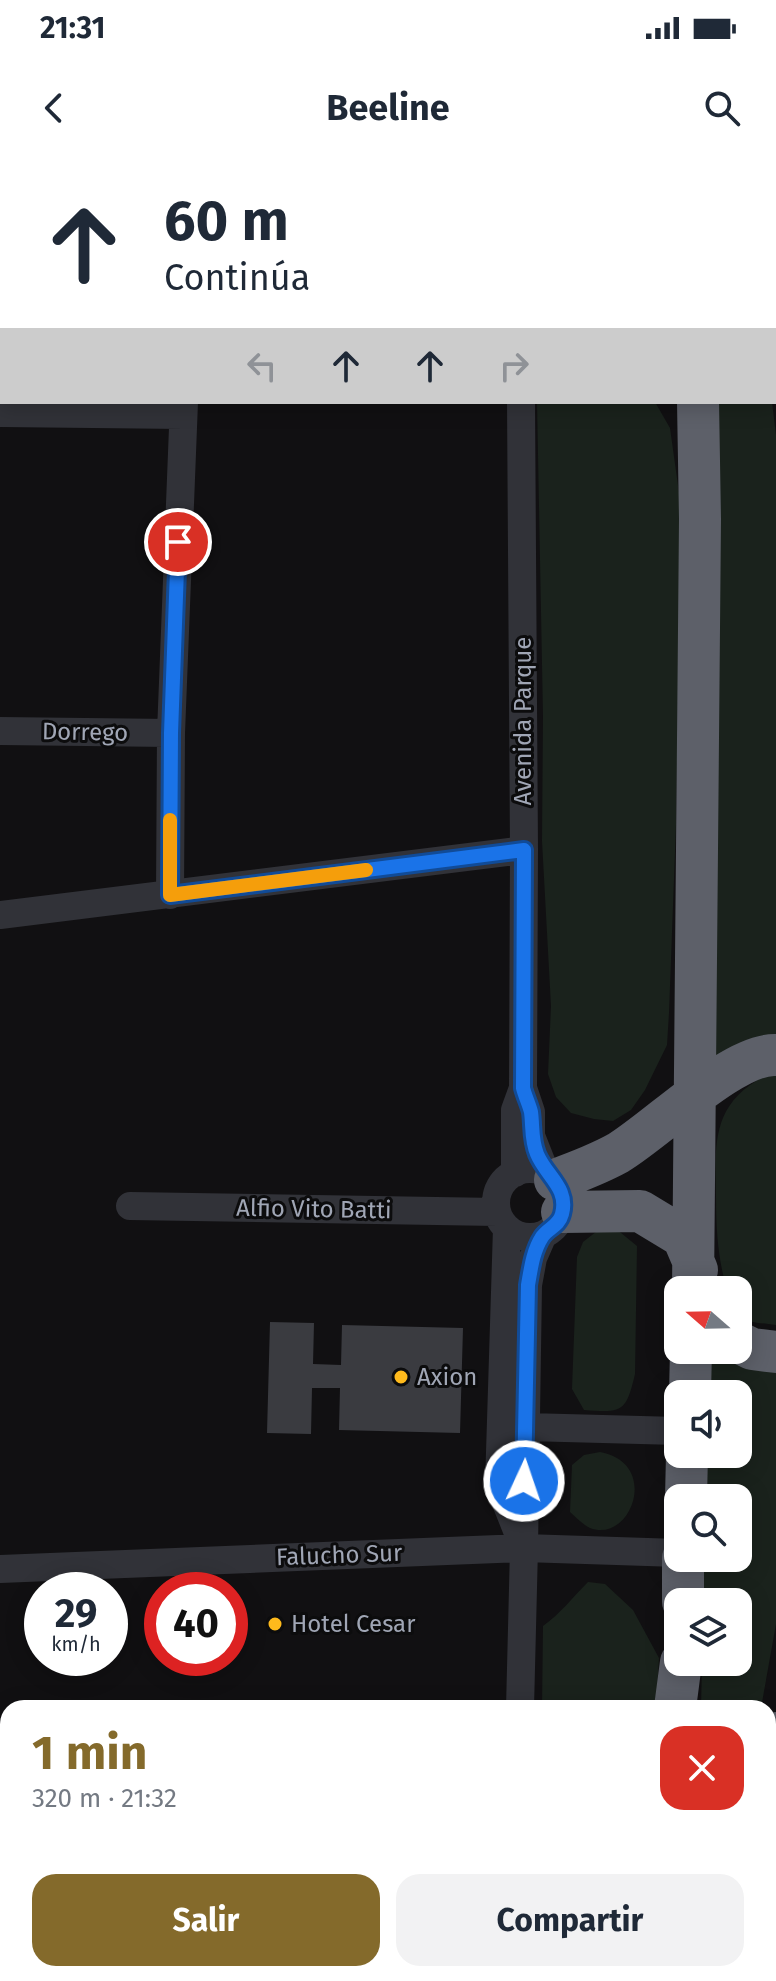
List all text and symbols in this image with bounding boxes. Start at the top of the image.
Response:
text: 21:31 [40,10,105,46]
icon: back [32,86,76,130]
text: Beeline [326,86,450,130]
icon: search [700,86,744,130]
text: 60 m [164,188,289,255]
icon: ahead [32,192,136,296]
text: Continúa [164,256,310,300]
icon: left [240,344,284,388]
icon: ahead [324,344,368,388]
icon: ahead [408,344,452,388]
icon: right [492,344,536,388]
pin [144,508,212,576]
icon: arrive [156,520,200,564]
street label: Avenida Parque [509,637,537,805]
street label: Dorrego [42,717,128,747]
street label: Alfio Vito Batti [236,1194,392,1224]
north arrow [664,1276,752,1364]
map controls [664,1276,752,1676]
place label: Axion [417,1363,477,1391]
marker: Axion [392,1368,410,1386]
button: sound [664,1380,752,1468]
position arrow [482,1439,566,1523]
button: search [664,1484,752,1572]
street label: Falucho Sur [275,1539,403,1571]
speed limit sign: 40 [144,1572,248,1676]
button: layers [664,1588,752,1676]
text: 29 [55,1590,97,1638]
place label: Hotel Cesar [291,1610,416,1638]
marker: Hotel Cesar [266,1615,284,1633]
text: km/h [51,1632,101,1656]
text: 1 min [32,1724,147,1782]
button: close [660,1726,744,1810]
text: 320 m · 21:32 [32,1783,177,1814]
button: Salir [32,1874,380,1966]
button: Compartir [396,1874,744,1966]

